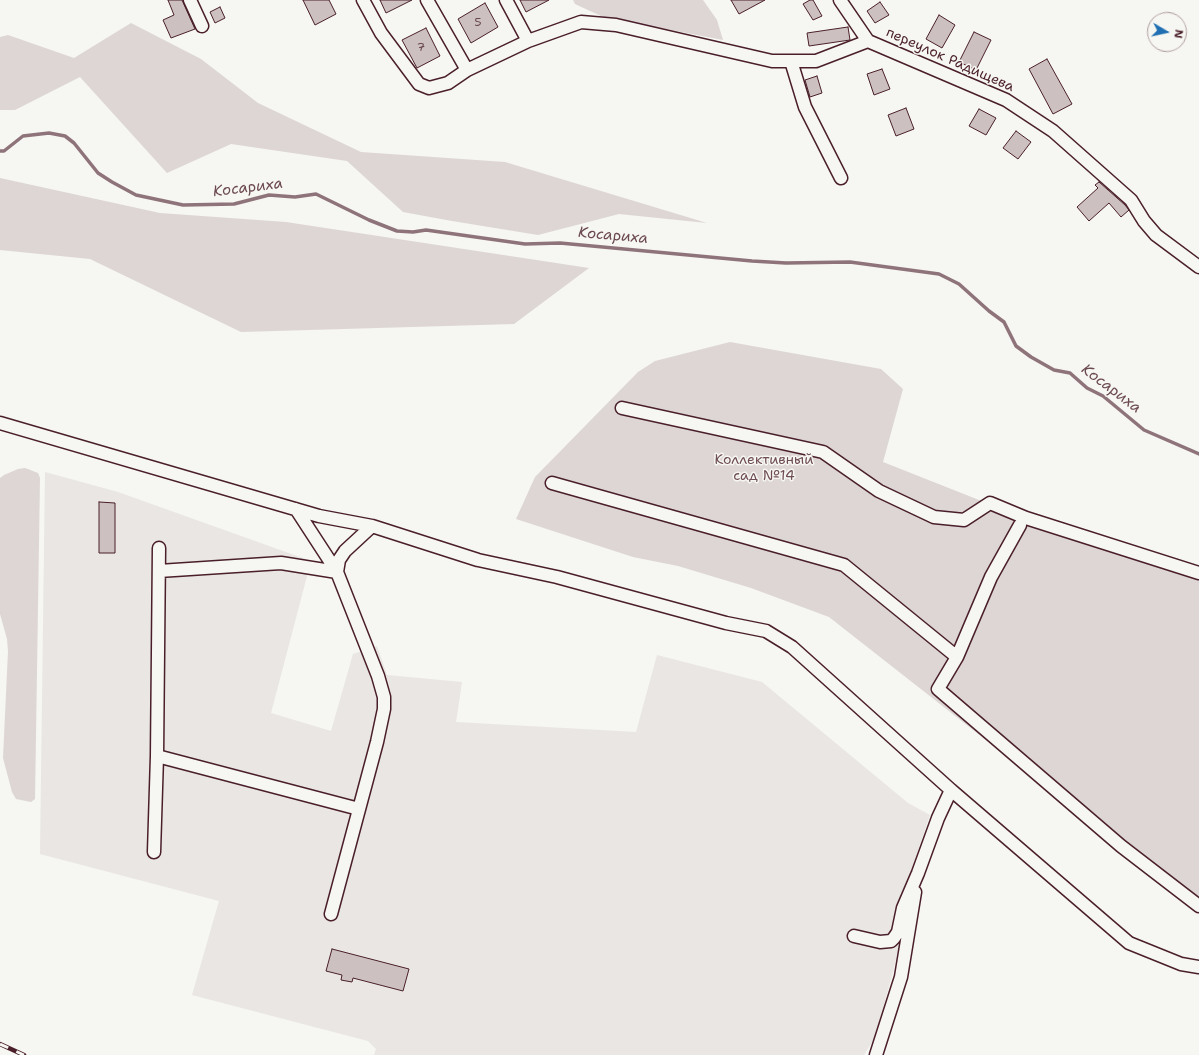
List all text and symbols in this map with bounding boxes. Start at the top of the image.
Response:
north arrow [1147,12,1187,52]
house number: 5 [474,16,482,30]
street label: переулок Радищева [883,24,1017,96]
text: N [1170,28,1186,39]
house number: 7 [417,41,425,55]
water label: Косариха [212,175,284,201]
water label: Косариха [577,224,649,248]
water label: Косариха [1078,361,1144,417]
park label: Коллективный сад №14 [715,452,813,484]

